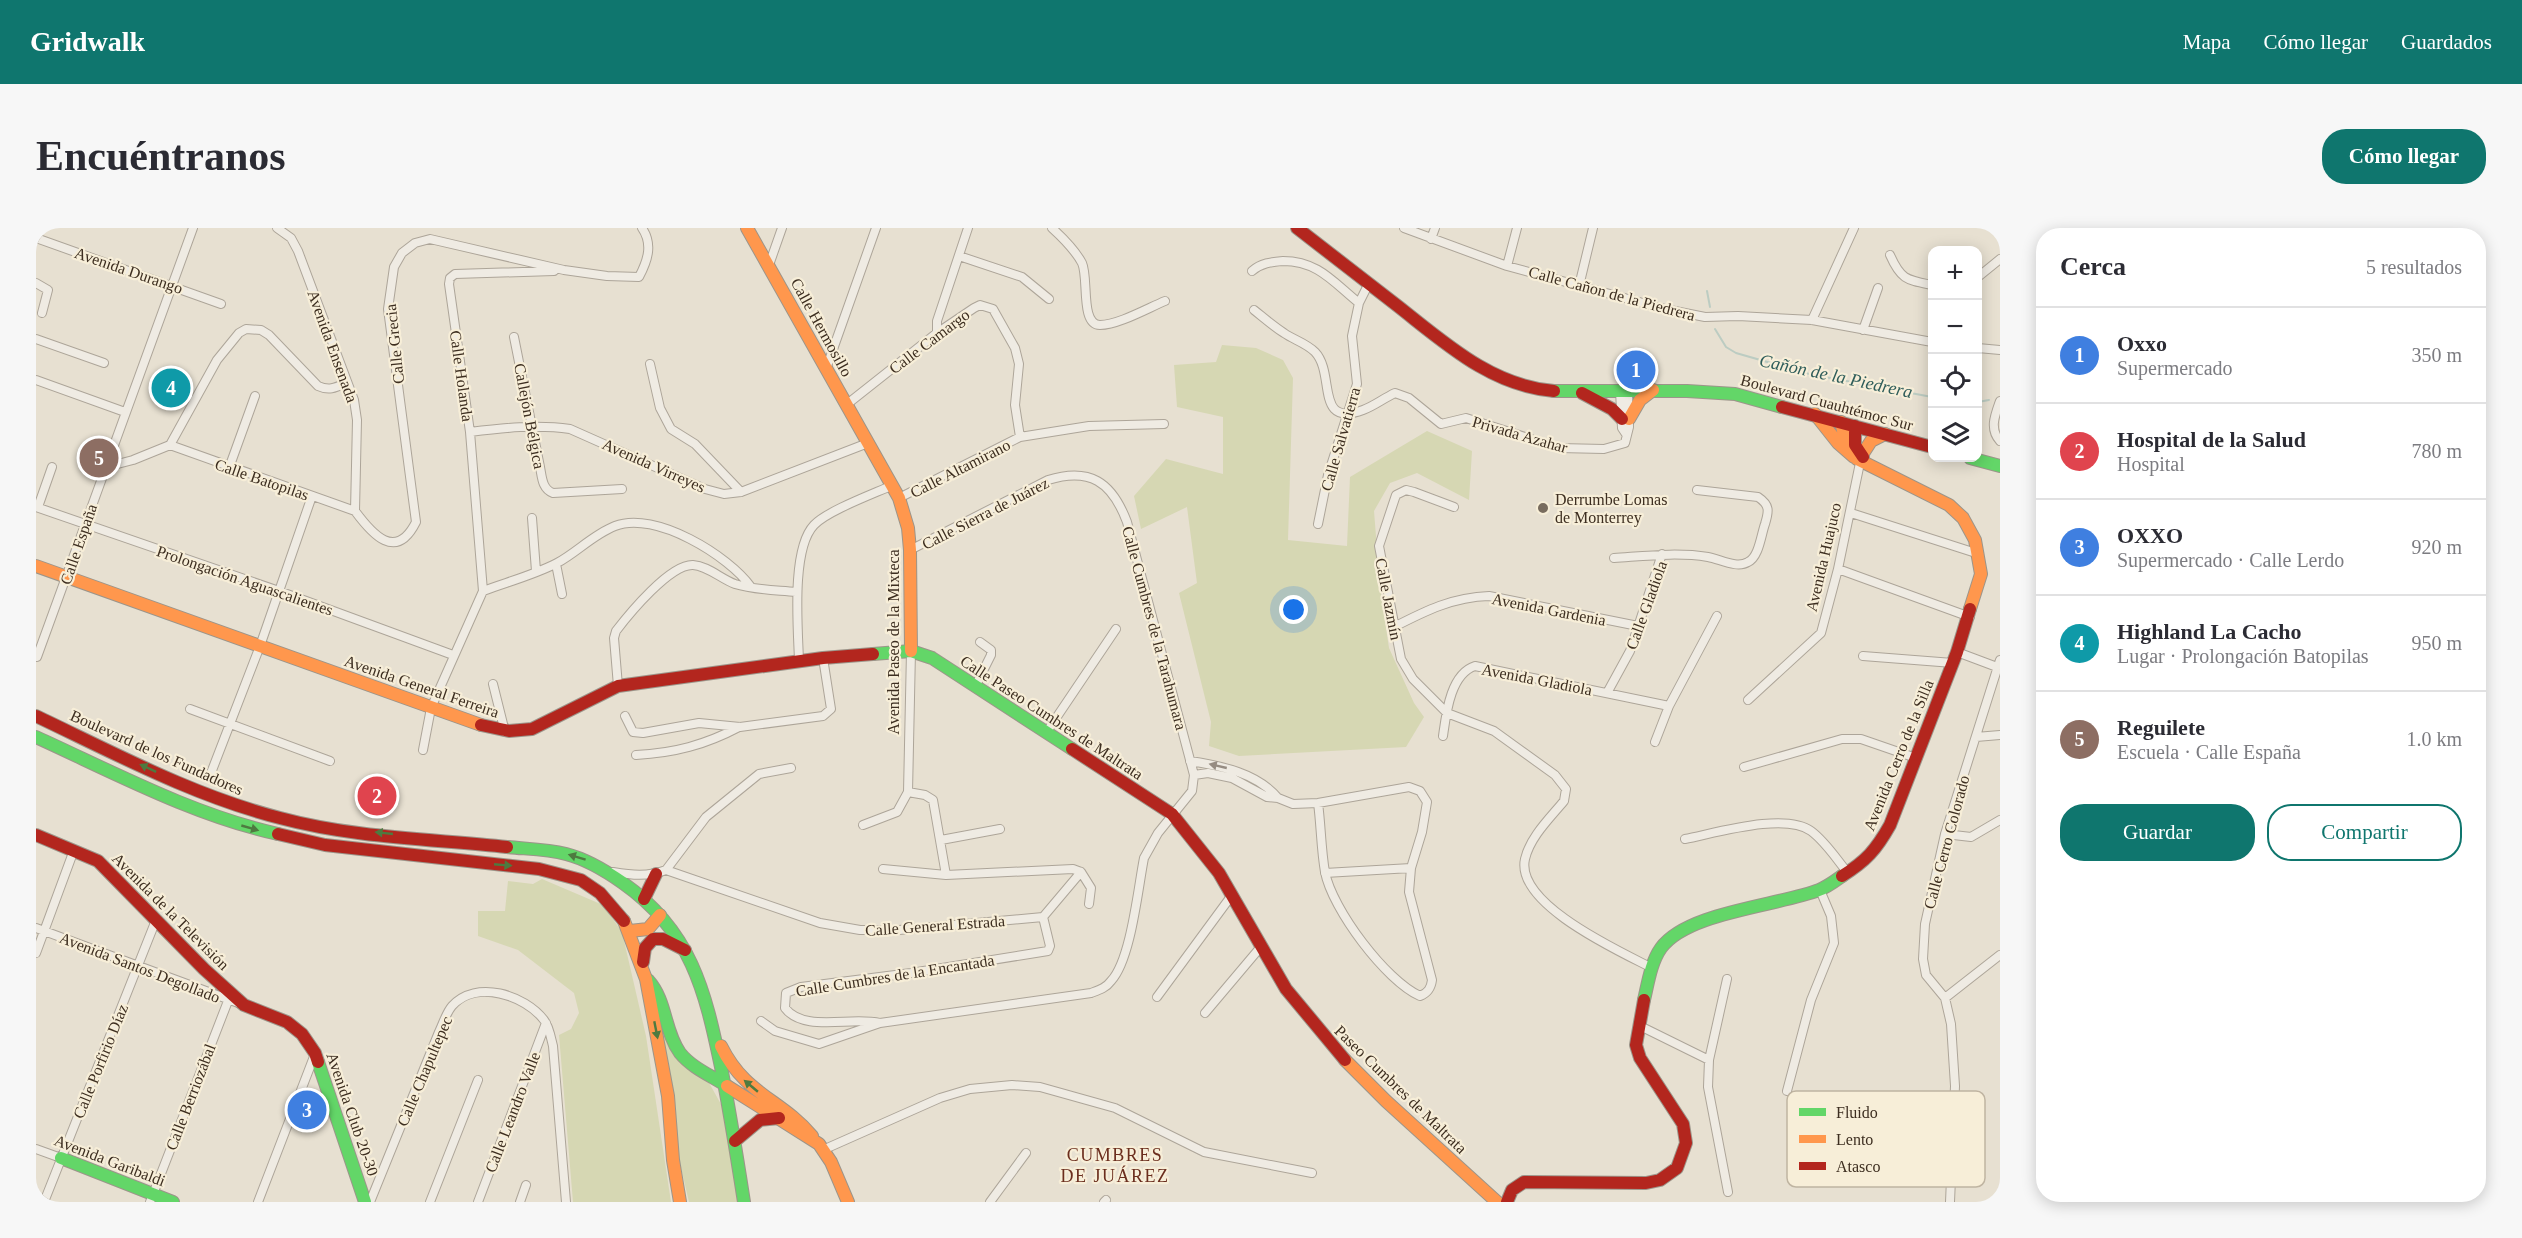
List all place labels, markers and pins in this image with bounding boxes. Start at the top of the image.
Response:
pin: 1 [1616,348,1656,392]
pin: 4 [152,366,190,410]
pin: 5 [80,436,118,480]
place label: Derrumbe Lomas de Monterrey [1555,491,1667,527]
marker: Derrumbe Lomas de Monterrey [1536,501,1550,515]
pin: 2 [358,774,396,818]
pin: 3 [288,1088,326,1132]

